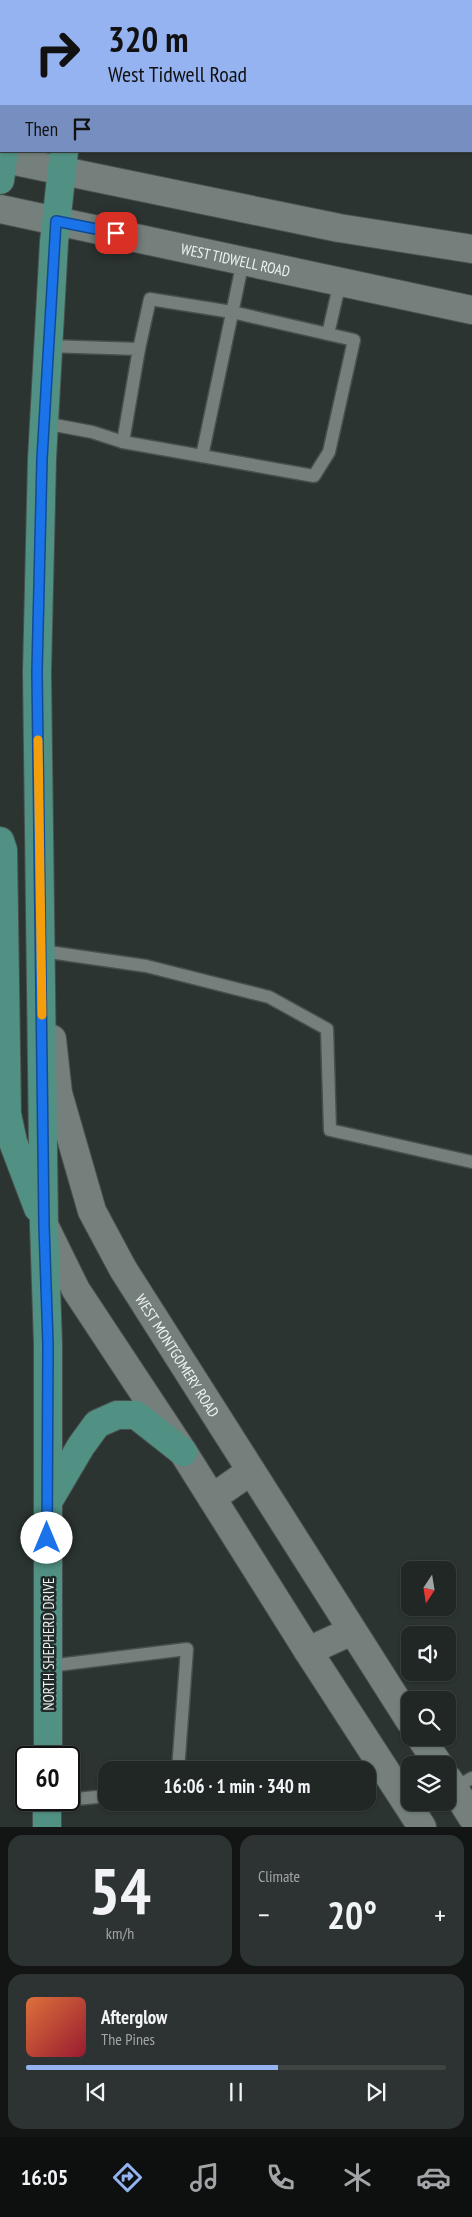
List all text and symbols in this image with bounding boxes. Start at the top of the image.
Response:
text: 320 m [108,16,189,62]
icon: right [25,20,90,85]
text: West Tidwell Road [108,60,247,88]
icon: arrive [68,115,96,143]
text: Then [25,117,58,141]
pin [95,212,137,254]
icon: arrive [102,219,130,247]
street label: WEST TIDWELL ROAD [179,239,292,280]
street label: WEST MONTGOMERY ROAD [132,1290,224,1420]
position arrow [20,1511,72,1563]
north arrow [401,1561,456,1616]
map controls [401,1561,456,1811]
street label: NORTH SHEPHERD DRIVE [39,1577,58,1711]
button: sound [401,1626,456,1681]
button: search [401,1691,456,1746]
speed limit sign: 60 [15,1746,80,1811]
button: layers [401,1756,456,1811]
text: 16:06 · 1 min · 340 m [164,1774,310,1798]
text: 54 [89,1848,151,1932]
text: Climate [258,1866,300,1886]
text: 20° [327,1890,377,1939]
text: − [258,1896,270,1933]
text: + [434,1896,446,1933]
text: km/h [106,1923,134,1943]
text: Afterglow [101,2005,167,2029]
text: The Pines [101,2029,155,2049]
icon: previous [82,2078,110,2106]
icon: pause [222,2078,250,2106]
icon: next [362,2078,390,2106]
icon: directions [110,2160,145,2195]
icon: music [187,2160,222,2195]
icon: phone [263,2160,298,2195]
icon: climate [340,2160,375,2195]
icon: car [416,2160,451,2195]
text: 16:05 [21,2163,68,2191]

